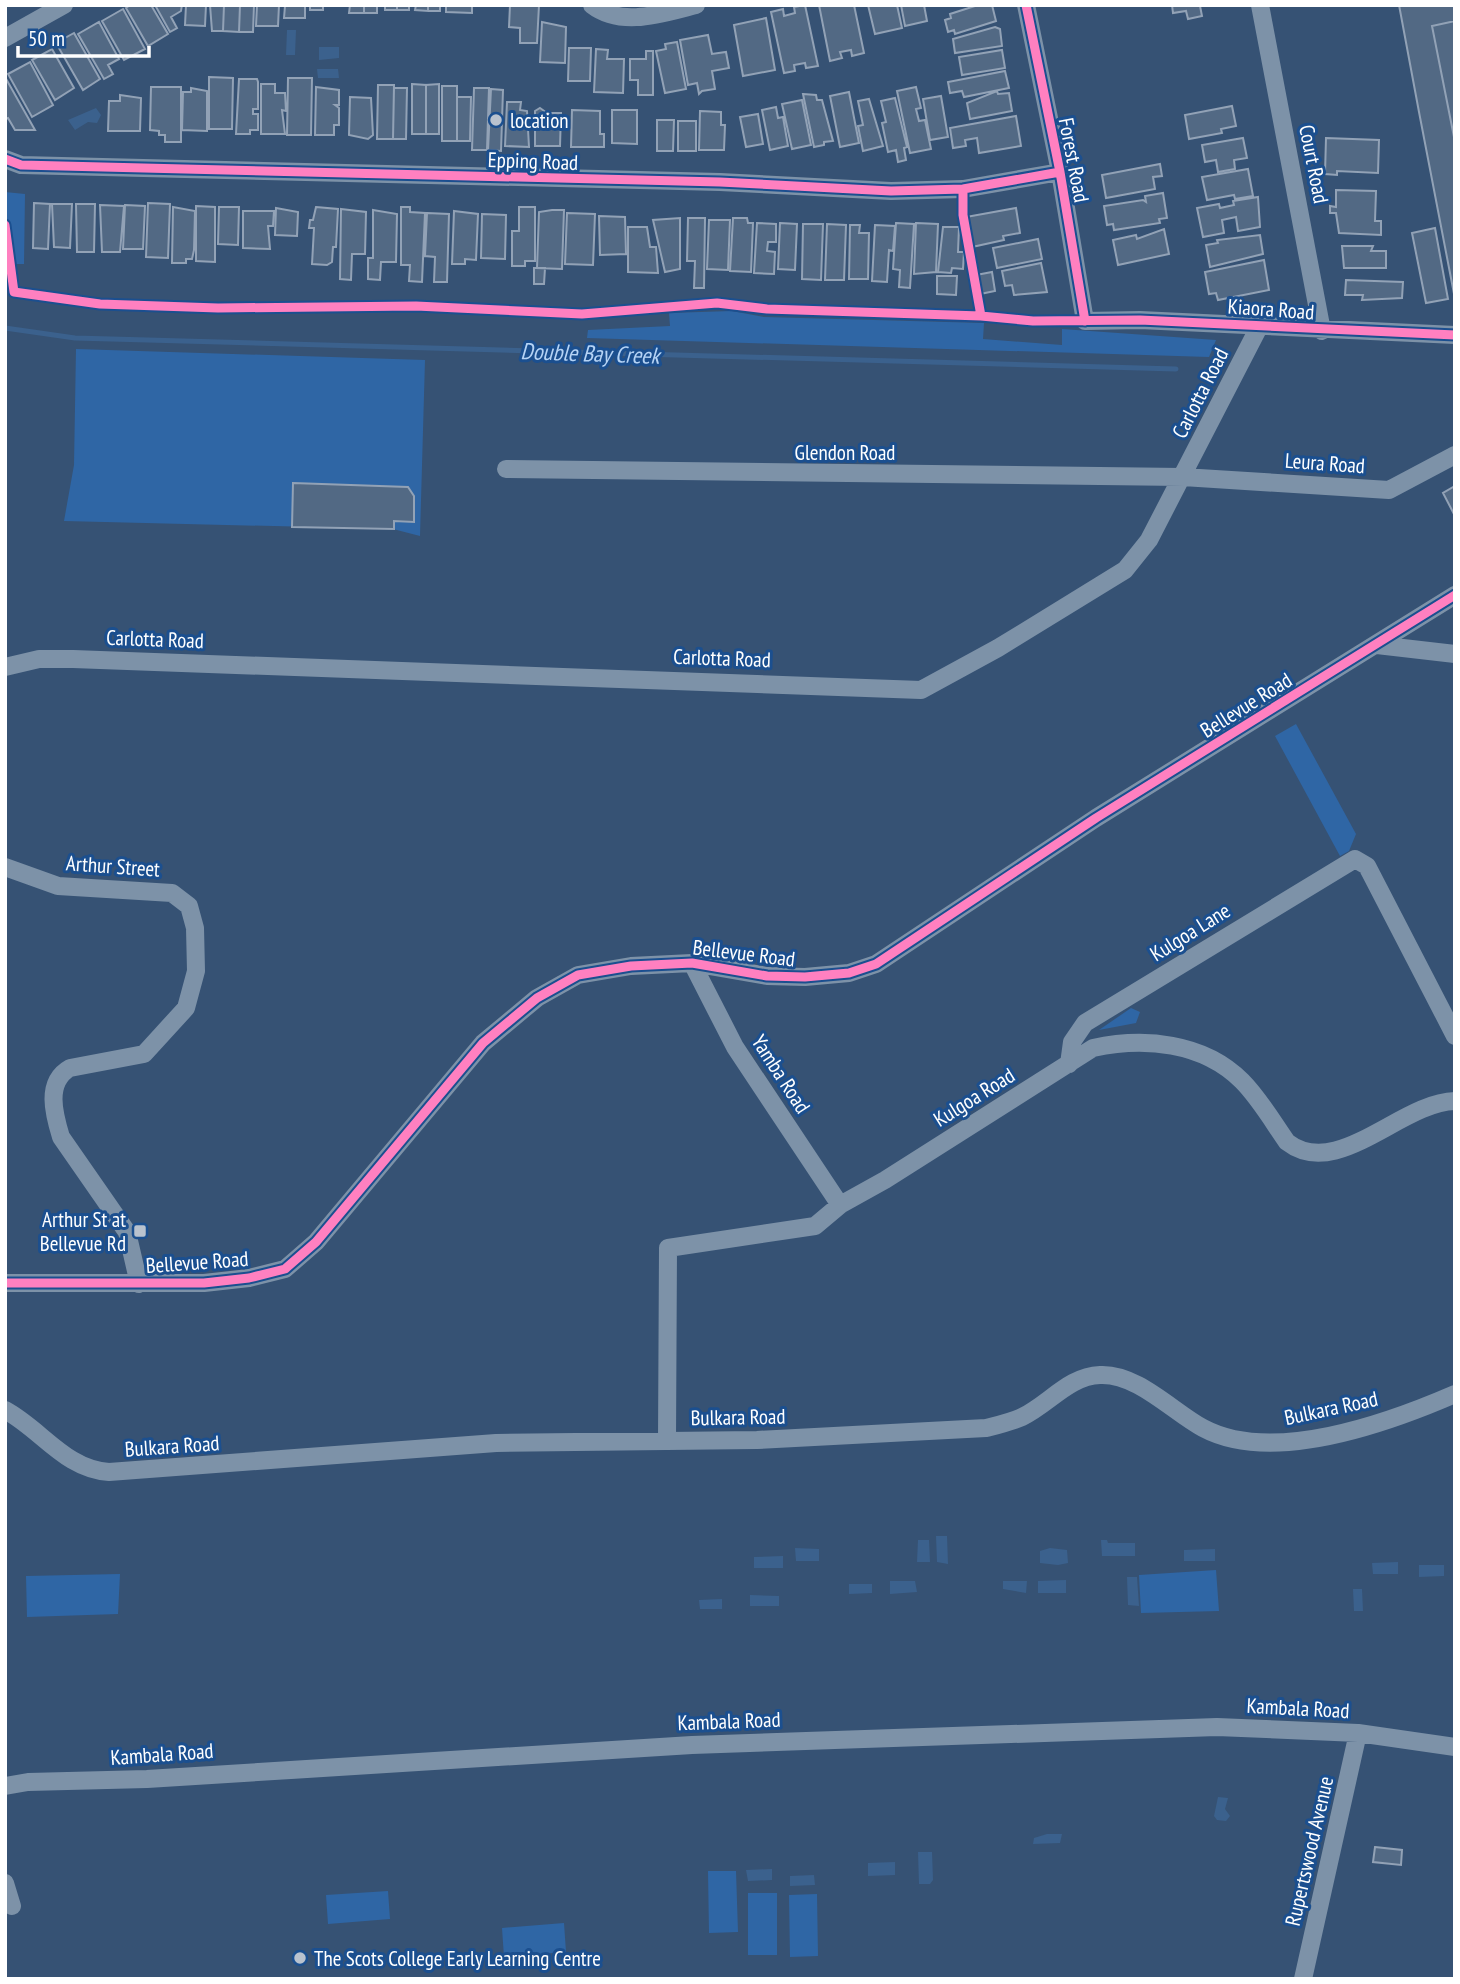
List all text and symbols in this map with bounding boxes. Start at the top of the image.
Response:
scale bar [18,14,149,58]
text: 50 m [28,25,65,52]
place label: location [510,107,568,134]
marker: location [488,112,504,128]
street label: Forest Road [1053,116,1095,204]
street label: Court Road [1293,122,1335,206]
street label: Epping Road [487,146,579,176]
street label: Kiaora Road [1227,293,1315,325]
water label: Double Bay Creek [520,336,663,370]
street label: Carlotta Road [1166,343,1234,443]
street label: Glendon Road [795,439,895,466]
street label: Leura Road [1284,447,1366,479]
street label: Carlotta Road [106,624,204,654]
street label: Carlotta Road [673,643,771,673]
street label: Bellevue Road [1195,666,1297,744]
street label: Arthur Street [65,849,161,883]
street label: Kulgoa Lane [1145,897,1235,967]
street label: Bellevue Road [691,933,797,973]
street label: Yamba Road [746,1030,816,1118]
street label: Kulgoa Road [928,1062,1020,1132]
place label: Arthur St at Bellevue Rd [40,1206,126,1257]
marker: Arthur St at Bellevue Rd [132,1223,148,1239]
street label: Bellevue Road [145,1245,249,1279]
street label: Bulkara Road [1282,1385,1380,1431]
street label: Bulkara Road [690,1403,786,1431]
street label: Bulkara Road [124,1429,220,1463]
street label: Kambala Road [1246,1692,1350,1724]
street label: Kambala Road [677,1706,781,1736]
street label: Kambala Road [110,1737,214,1771]
street label: Rupertswood Avenue [1279,1774,1339,1928]
place label: The Scots College Early Learning Centre [314,1945,601,1972]
marker: The Scots College Early Learning Centre [292,1950,308,1966]

